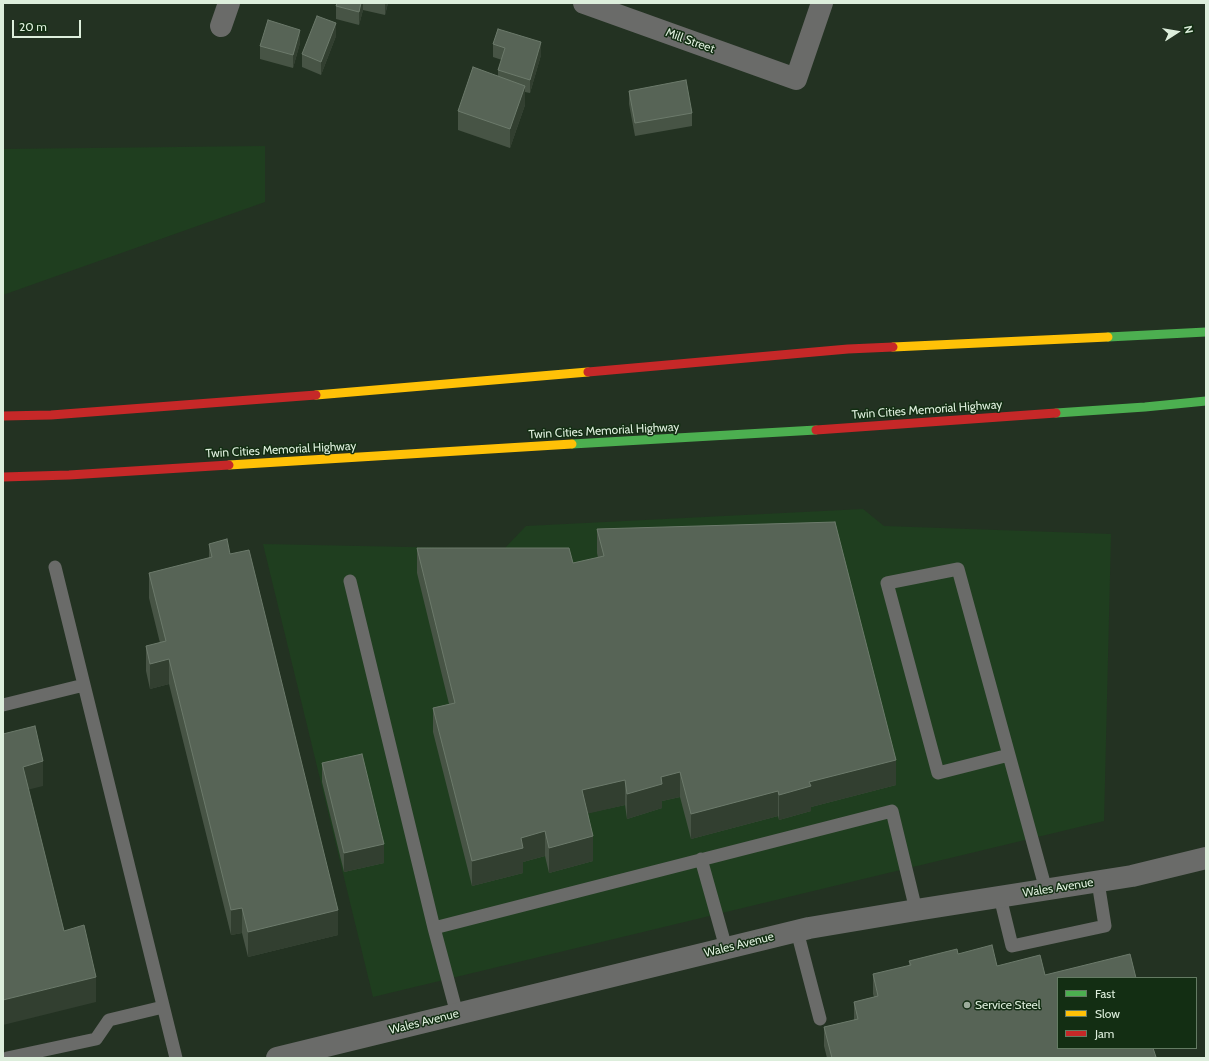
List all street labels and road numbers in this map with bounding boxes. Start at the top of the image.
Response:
street label: Mill Street [663,25,717,57]
street label: Twin Cities Memorial Highway [851,398,1003,422]
street label: Twin Cities Memorial Highway [528,420,680,442]
street label: Twin Cities Memorial Highway [205,439,357,461]
street label: Wales Avenue [1022,875,1094,901]
street label: Wales Avenue [703,929,775,961]
street label: Wales Avenue [388,1006,460,1038]

